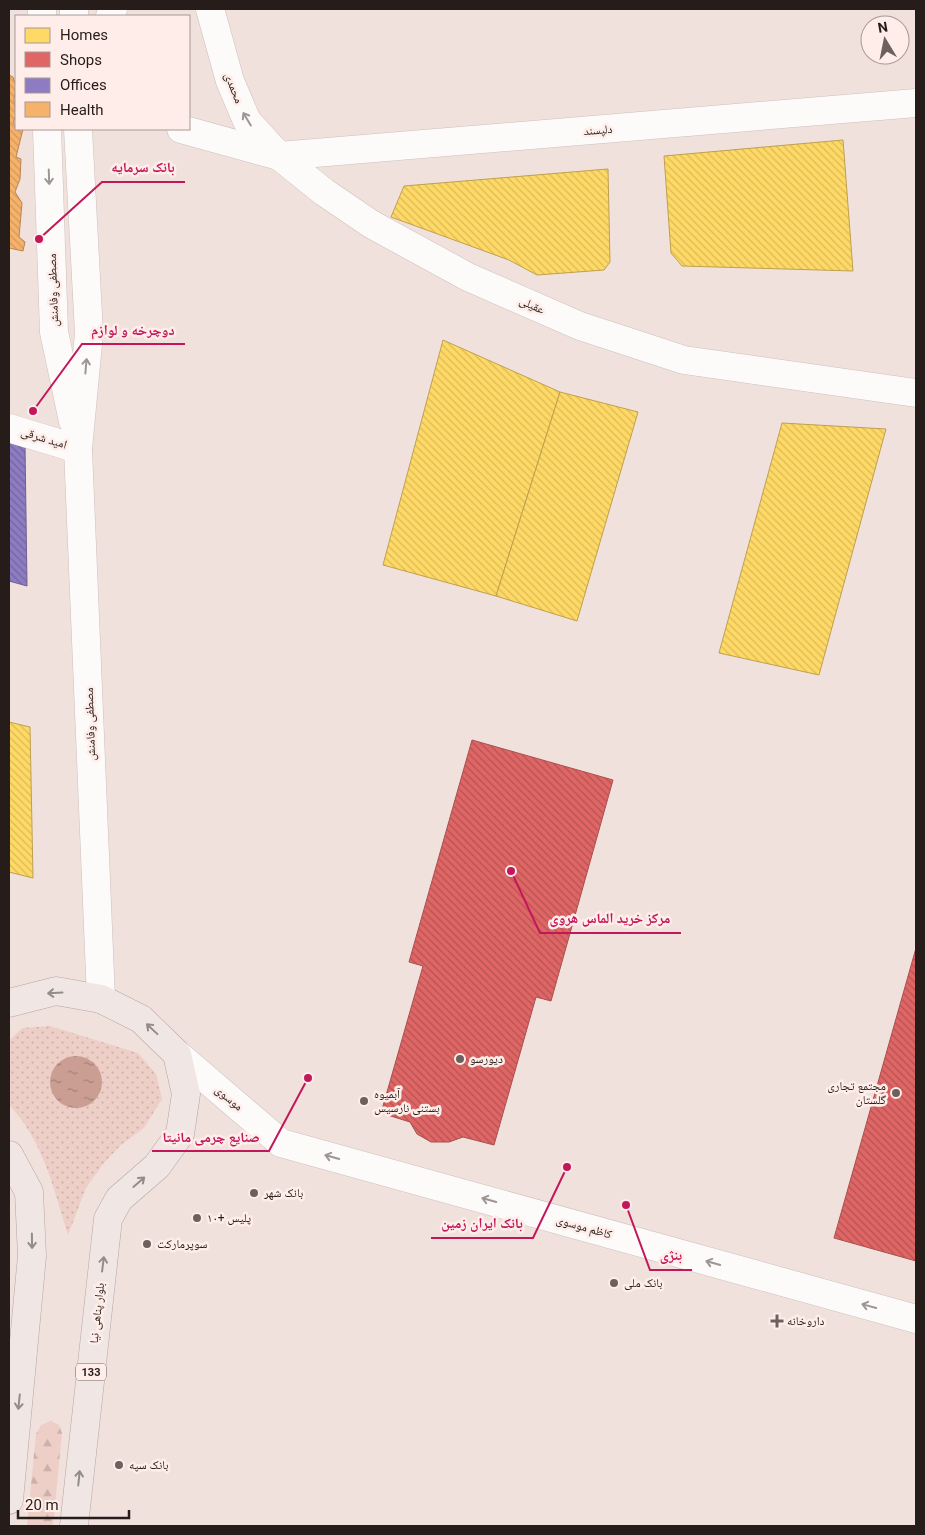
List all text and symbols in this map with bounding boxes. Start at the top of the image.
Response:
legend [15,15,190,130]
north arrow [860,15,910,65]
text: N [876,18,889,36]
text: Homes [60,26,108,44]
text: Shops [60,51,102,69]
street label: محمدی [222,71,246,105]
text: Offices [60,76,107,94]
text: Health [60,101,104,119]
one-way arrow [242,113,252,127]
street label: دلپسند [583,122,613,138]
callout: بانک سرمایه [102,153,185,182]
text: بانک سرمایه [111,159,175,176]
one-way arrow [44,169,53,185]
street label: مصطفی وفامنش [45,253,61,327]
street label: عقیلی [517,293,547,317]
callout: دوچرخه و لوازم [82,315,185,344]
text: دوچرخه و لوازم [91,322,175,340]
one-way arrow [81,358,90,374]
street label: امید شرقی [19,424,69,452]
street label: مصطفی وفامنش [82,687,98,761]
callout: مرکز خرید الماس هروی [540,904,681,933]
text: مرکز خرید الماس هروی [550,910,670,927]
one-way arrow [48,989,64,998]
one-way arrow [146,1023,158,1036]
place label: دیورسو [470,1052,503,1066]
marker: دیورسو [454,1053,466,1065]
place label: مجتمع تجاری گلستان [827,1079,886,1107]
street label: موسوی [212,1082,246,1114]
place label: آبمیوه بستنی نارسیس [374,1087,440,1115]
marker: مجتمع تجاری گلستان [890,1087,902,1099]
marker: آبمیوه بستنی نارسیس [358,1095,370,1107]
callout: صنایع چرمی مانیتا [152,1122,269,1151]
text: صنایع چرمی مانیتا [162,1129,260,1147]
one-way arrow [324,1152,340,1161]
one-way arrow [132,1176,145,1187]
place label: بانک شهر [263,1186,303,1200]
marker: بانک شهر [248,1187,260,1199]
one-way arrow [481,1195,497,1205]
callout: بانک ایران زمین [431,1209,533,1238]
place label: پلیس +۱۰ [207,1211,252,1225]
marker: پلیس +۱۰ [191,1212,203,1224]
street label: کاظم موسوی [554,1212,613,1243]
text: بانک ایران زمین [441,1215,523,1232]
one-way arrow [27,1232,37,1248]
place label: سوپرمارکت [157,1237,208,1251]
marker: سوپرمارکت [141,1238,153,1250]
callout: بنژی [650,1241,692,1270]
text: بنژی [660,1247,682,1264]
one-way arrow [98,1256,108,1272]
one-way arrow [705,1257,721,1267]
place label: بانک ملی [624,1276,663,1290]
marker: بانک ملی [608,1277,620,1289]
street label: بلوار پناهی نیا [87,1282,108,1344]
one-way arrow [862,1300,878,1310]
place label: داروخانه [787,1314,824,1328]
marker: داروخانه [771,1315,783,1327]
road number: 133 [76,1364,106,1380]
one-way arrow [14,1394,24,1410]
place label: بانک سپه [129,1458,169,1472]
marker: بانک سپه [113,1459,125,1471]
one-way arrow [74,1470,84,1486]
scale bar [18,1488,129,1520]
text: 20 m [25,1496,59,1514]

